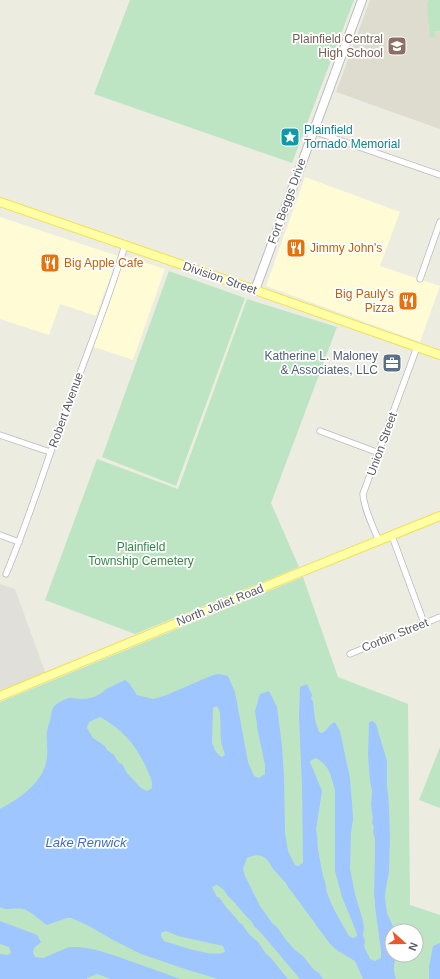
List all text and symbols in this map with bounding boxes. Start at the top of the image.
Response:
place label: Plainfield Central High School [292,32,383,60]
school or university icon: Plainfield Central High School [386,35,408,57]
place label: Plainfield Tornado Memorial [304,123,400,151]
place icon: Plainfield Tornado Memorial [279,126,301,148]
street label: Fort Beggs Drive [265,156,309,246]
restaurant icon: Jimmy John's [285,237,307,259]
place label: Jimmy John's [310,241,382,255]
restaurant icon: Big Apple Cafe [39,252,61,274]
place label: Big Apple Cafe [64,256,144,270]
street label: Division Street [181,259,259,297]
place label: Big Pauly's Pizza [335,287,394,315]
restaurant icon: Big Pauly's Pizza [397,290,419,312]
place label: Katherine L. Maloney & Associates, LLC [265,349,378,377]
office icon: Katherine L. Maloney & Associates, LLC [381,352,403,374]
street label: Robert Avenue [46,370,86,450]
street label: Union Street [364,410,400,478]
park label: Plainfield Township Cemetery [88,540,194,568]
street label: North Joliet Road [174,581,266,629]
street label: Corbin Street [360,615,431,655]
water label: Lake Renwick [46,835,128,850]
north arrow [384,923,424,963]
text: N [406,941,420,952]

